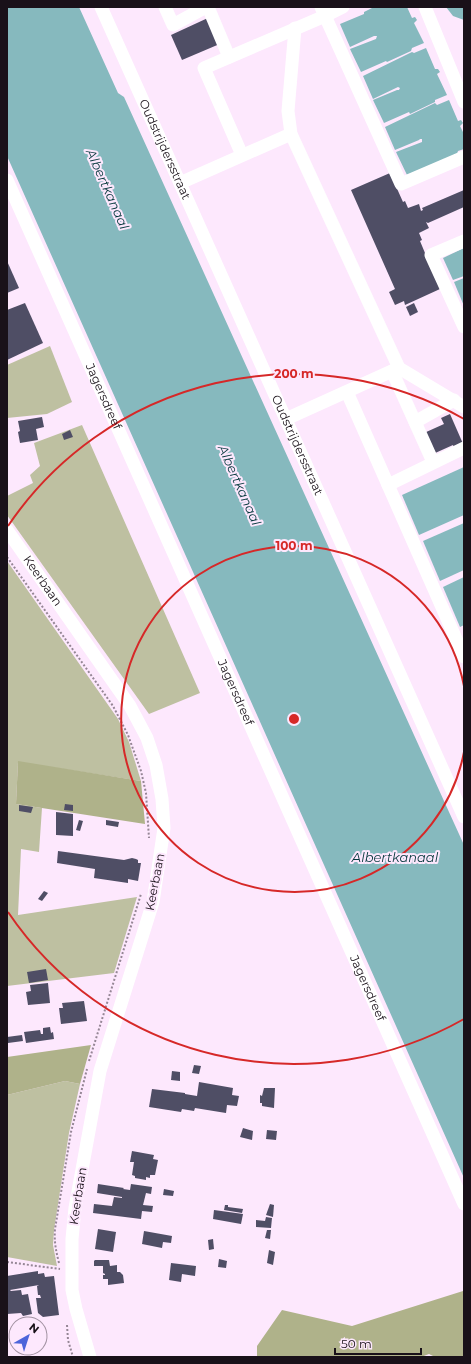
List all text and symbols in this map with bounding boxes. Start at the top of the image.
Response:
street label: Oudstrijdersstraat [136,97,194,202]
water label: Albertkanaal [83,145,133,232]
street label: Jagersdreef [82,360,126,432]
text: 200 m [274,366,314,381]
street label: Oudstrijdersstraat [269,392,327,497]
water label: Albertkanaal [215,441,265,528]
text: 100 m [276,538,312,553]
street label: Keerbaan [20,553,66,609]
street label: Jagersdreef [214,656,258,728]
centre of rings [287,712,301,726]
water label: Albertkanaal [351,849,439,865]
street label: Keerbaan [142,852,167,912]
street label: Jagersdreef [346,952,390,1024]
street label: Keerbaan [66,1166,89,1226]
north arrow [8,1316,48,1356]
text: N [26,1320,42,1336]
scale bar [335,1330,421,1356]
text: 50 m [341,1336,372,1351]

